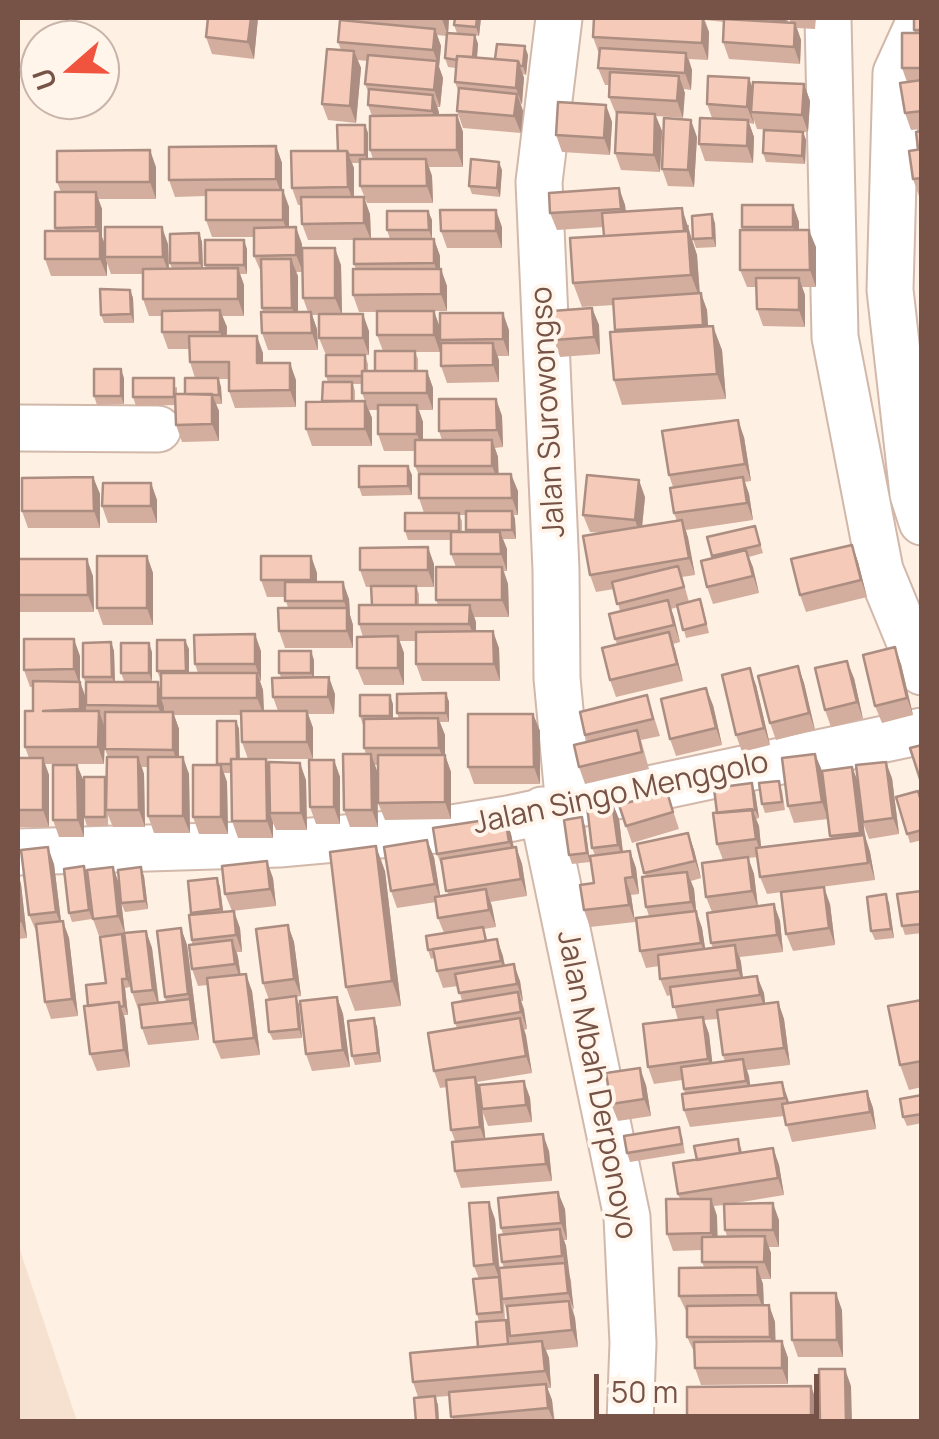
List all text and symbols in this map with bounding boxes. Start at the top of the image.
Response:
north arrow [20,20,120,120]
text: U [22,64,65,96]
street label: Jalan Surowongso [524,286,574,538]
street label: Jalan Singo Menggolo [470,745,772,843]
street label: Jalan Mbah Derponoyo [548,928,644,1242]
scale bar [599,1354,824,1416]
text: 50 m [611,1371,678,1412]

